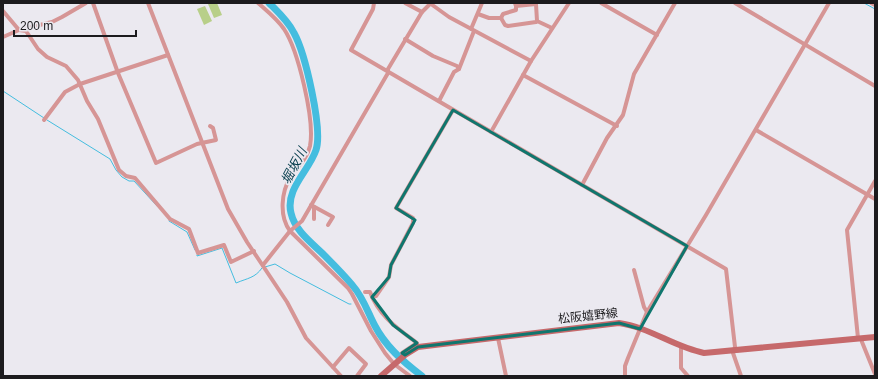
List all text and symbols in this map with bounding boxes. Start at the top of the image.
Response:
scale bar [14,12,136,38]
text: 200 m [20,19,53,33]
water label: 堀坂川 [278,144,311,187]
street label: 松阪嬉野線 [557,306,619,326]

